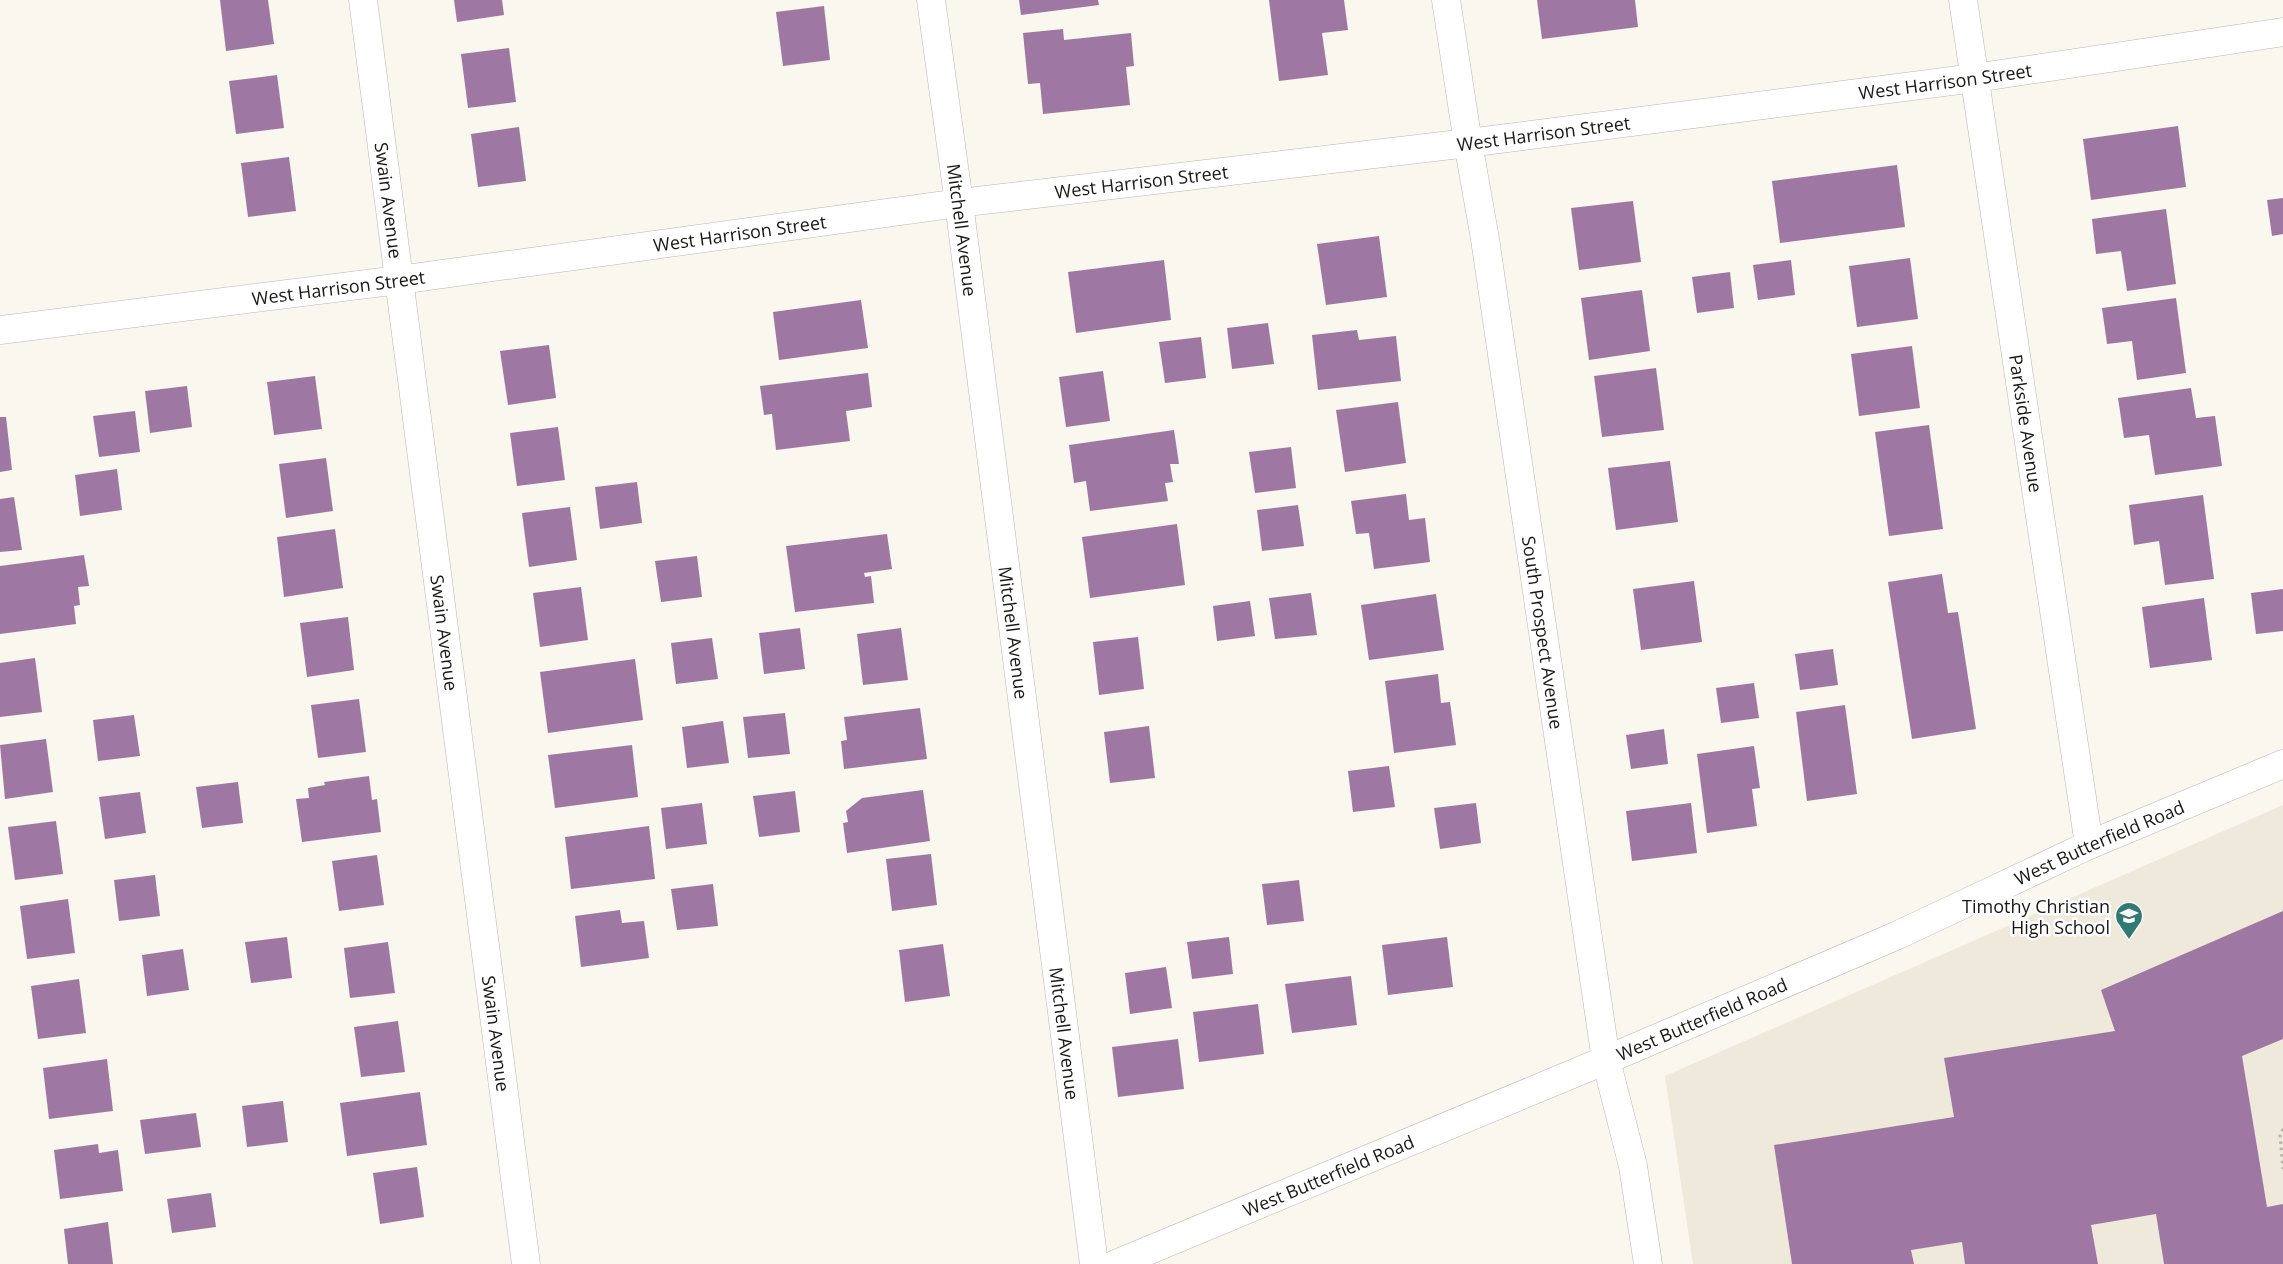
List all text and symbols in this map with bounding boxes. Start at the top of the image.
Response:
street label: West Harrison Street [1857,58,2033,105]
street label: West Harrison Street [1456,110,1631,156]
street label: Swain Avenue [369,141,408,260]
street label: West Harrison Street [1053,159,1229,204]
street label: Mitchell Avenue [942,162,983,298]
street label: West Harrison Street [652,209,828,257]
street label: West Harrison Street [250,265,426,310]
street label: Parkside Avenue [2004,353,2048,494]
street label: South Prospect Avenue [1517,534,1569,731]
street label: Mitchell Avenue [993,565,1034,700]
street label: Swain Avenue [425,573,464,692]
street label: West Butterfield Road [2010,795,2188,890]
place label: Timothy Christian High School [1962,894,2110,939]
school or university icon: Timothy Christian High School [2114,901,2144,940]
street label: Mitchell Avenue [1044,966,1085,1101]
street label: West Butterfield Road [1613,972,1791,1066]
street label: Swain Avenue [477,974,516,1093]
street label: West Butterfield Road [1239,1129,1418,1222]

